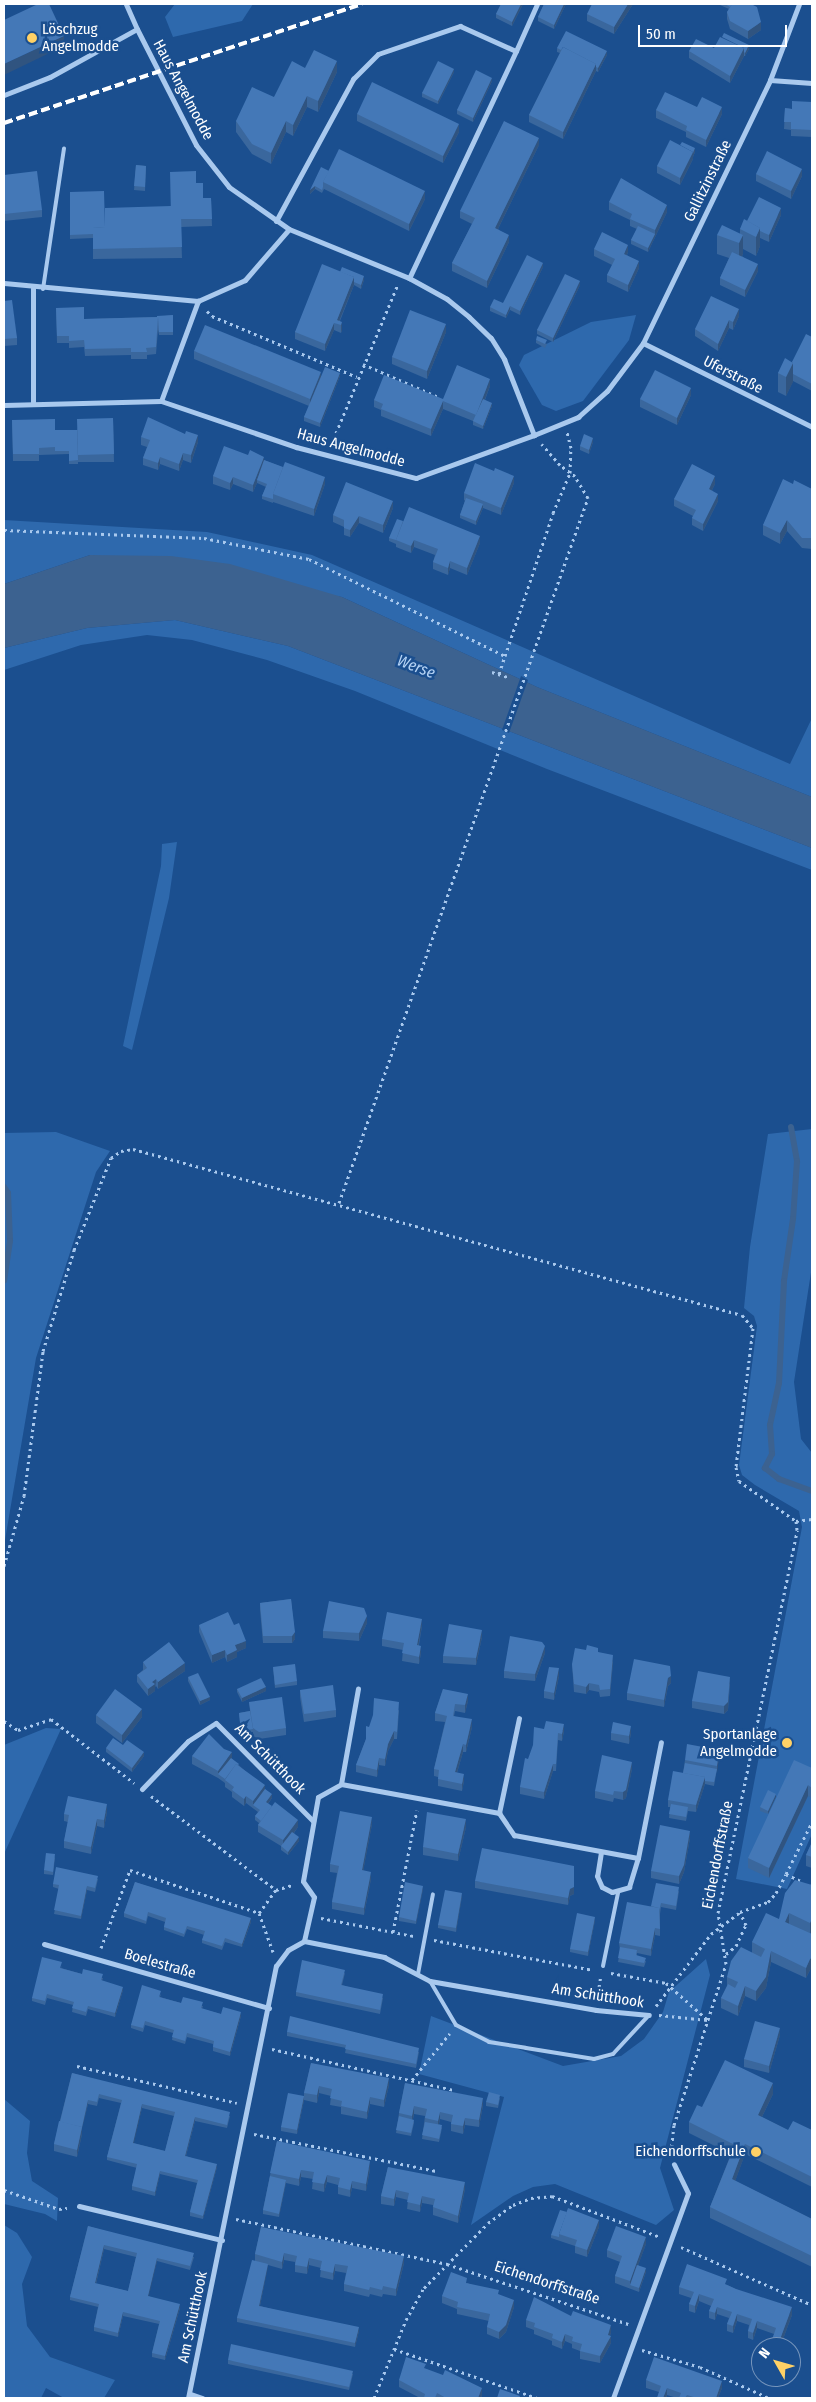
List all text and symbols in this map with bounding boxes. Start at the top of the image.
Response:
scale bar [641,15,790,47]
place label: Löschzug Angelmodde [42,20,119,55]
text: 50 m [646,25,676,43]
marker: Löschzug Angelmodde [26,32,38,44]
street label: Haus Angelmodde [149,37,217,143]
street label: Gallitzinstraße [680,137,736,225]
street label: Uferstraße [700,352,766,398]
street label: Haus Angelmodde [295,425,407,471]
water label: Werse [394,651,438,683]
street label: Am Schütthook [231,1720,309,1798]
place label: Sportanlage Angelmodde [700,1725,777,1760]
marker: Sportanlage Angelmodde [781,1737,793,1749]
street label: Eichendorffstraße [699,1799,737,1911]
street label: Boelestraße [122,1945,198,1983]
street label: Am Schütthook [551,1980,645,2012]
place label: Eichendorffschule [635,2143,746,2161]
marker: Eichendorffschule [750,2146,762,2158]
street label: Eichendorffstraße [492,2258,602,2308]
street label: Am Schütthook [175,2270,211,2364]
north arrow [751,2337,801,2387]
text: N [755,2345,774,2362]

